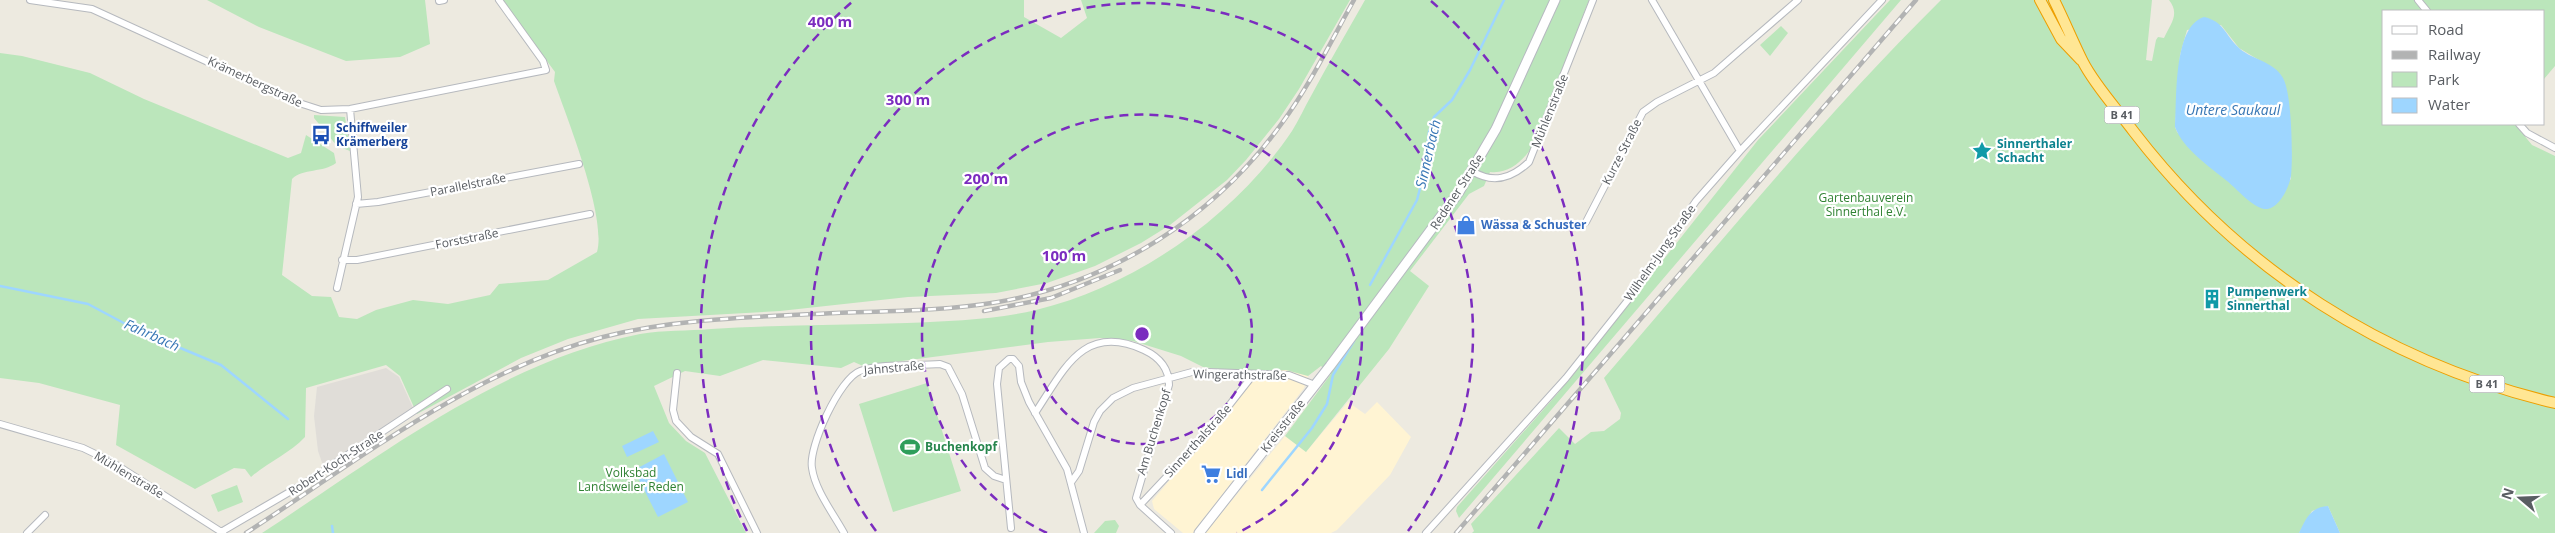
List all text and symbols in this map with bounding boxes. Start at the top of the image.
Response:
legend [2382,10,2545,125]
text: 400 m [808,11,852,31]
text: Road [2428,19,2464,39]
text: Railway [2428,44,2481,64]
street label: Krämerbergstraße [205,52,306,111]
text: Park [2428,69,2459,89]
street label: Mühlenstraße [1527,71,1572,150]
text: 300 m [886,89,930,109]
text: Water [2428,94,2470,114]
water label: Untere Saukaul [2186,100,2281,119]
road number: B 41 [2104,106,2140,124]
street label: Kurze Straße [1598,116,1646,188]
water label: Sinnerbach [1410,118,1445,190]
place label: Schiffweiler Krämerberg [336,119,408,150]
bus stop icon: Schiffweiler Krämerberg [310,124,332,146]
place label: Sinnerthaler Schacht [1997,135,2073,166]
place icon: Sinnerthaler Schacht [1971,140,1993,162]
street label: Redener Straße [1426,150,1488,233]
text: 200 m [964,168,1008,188]
street label: Parallelstraße [428,169,508,200]
park label: Gartenbauverein Sinnerthal e.V. [1819,189,1913,220]
street label: Wilhelm-Jung-Straße [1620,201,1699,304]
shop icon: Wässa & Schuster [1455,214,1477,236]
place label: Wässa & Schuster [1481,216,1587,233]
street label: Forststraße [434,224,500,253]
text: 100 m [1042,245,1086,265]
place label: Pumpenwerk Sinnerthal [2227,283,2308,314]
building icon: Pumpenwerk Sinnerthal [2201,288,2223,310]
water label: Fahrbach [122,314,183,355]
centre of rings [1133,325,1151,343]
street label: Jahnstraße [862,356,925,379]
street label: Wingerathstraße [1193,365,1287,384]
road number: B 41 [2470,376,2504,392]
street label: Am Buchenkopf [1132,386,1175,477]
street label: Kreisstraße [1256,395,1309,456]
street label: Sinnerthalstraße [1160,400,1235,481]
street label: Robert-Koch-Straße [285,425,387,500]
sports icon: Buchenkopf [899,436,921,458]
place label: Buchenkopf [925,438,998,455]
street label: Mühlenstraße [91,447,167,502]
supermarket icon: Lidl [1200,463,1222,485]
park label: Volksbad Landsweiler Reden [578,464,684,495]
place label: Lidl [1226,465,1248,482]
north arrow [2495,473,2545,523]
text: N [2496,485,2518,502]

